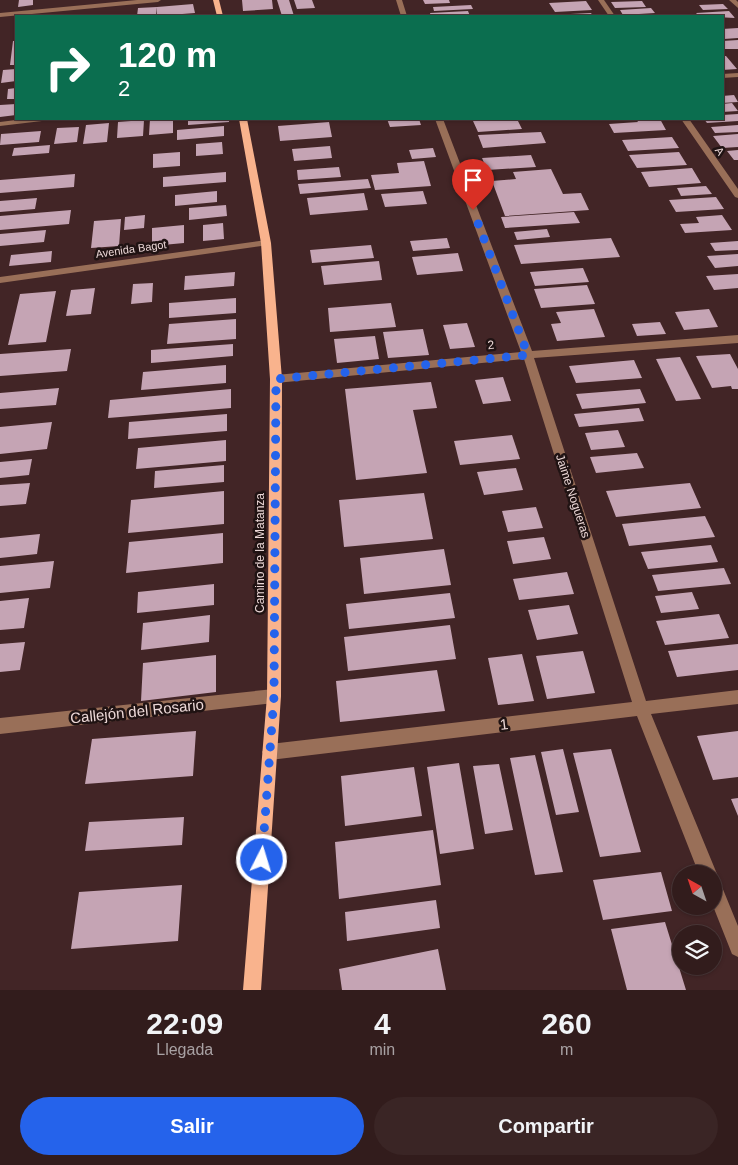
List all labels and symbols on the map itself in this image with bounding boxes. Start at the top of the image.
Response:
street label: A [713,145,727,158]
pin [452,159,494,210]
street label: Avenida Bagot [95,238,167,260]
street label: 2 [487,338,495,352]
street label: Jaime Nogueras [553,452,593,540]
street label: Camino de la Matanza [253,493,267,613]
street label: Callejón del Rosario [69,696,205,726]
street label: 1 [499,715,509,733]
position arrow [235,833,287,885]
north arrow [672,865,722,915]

